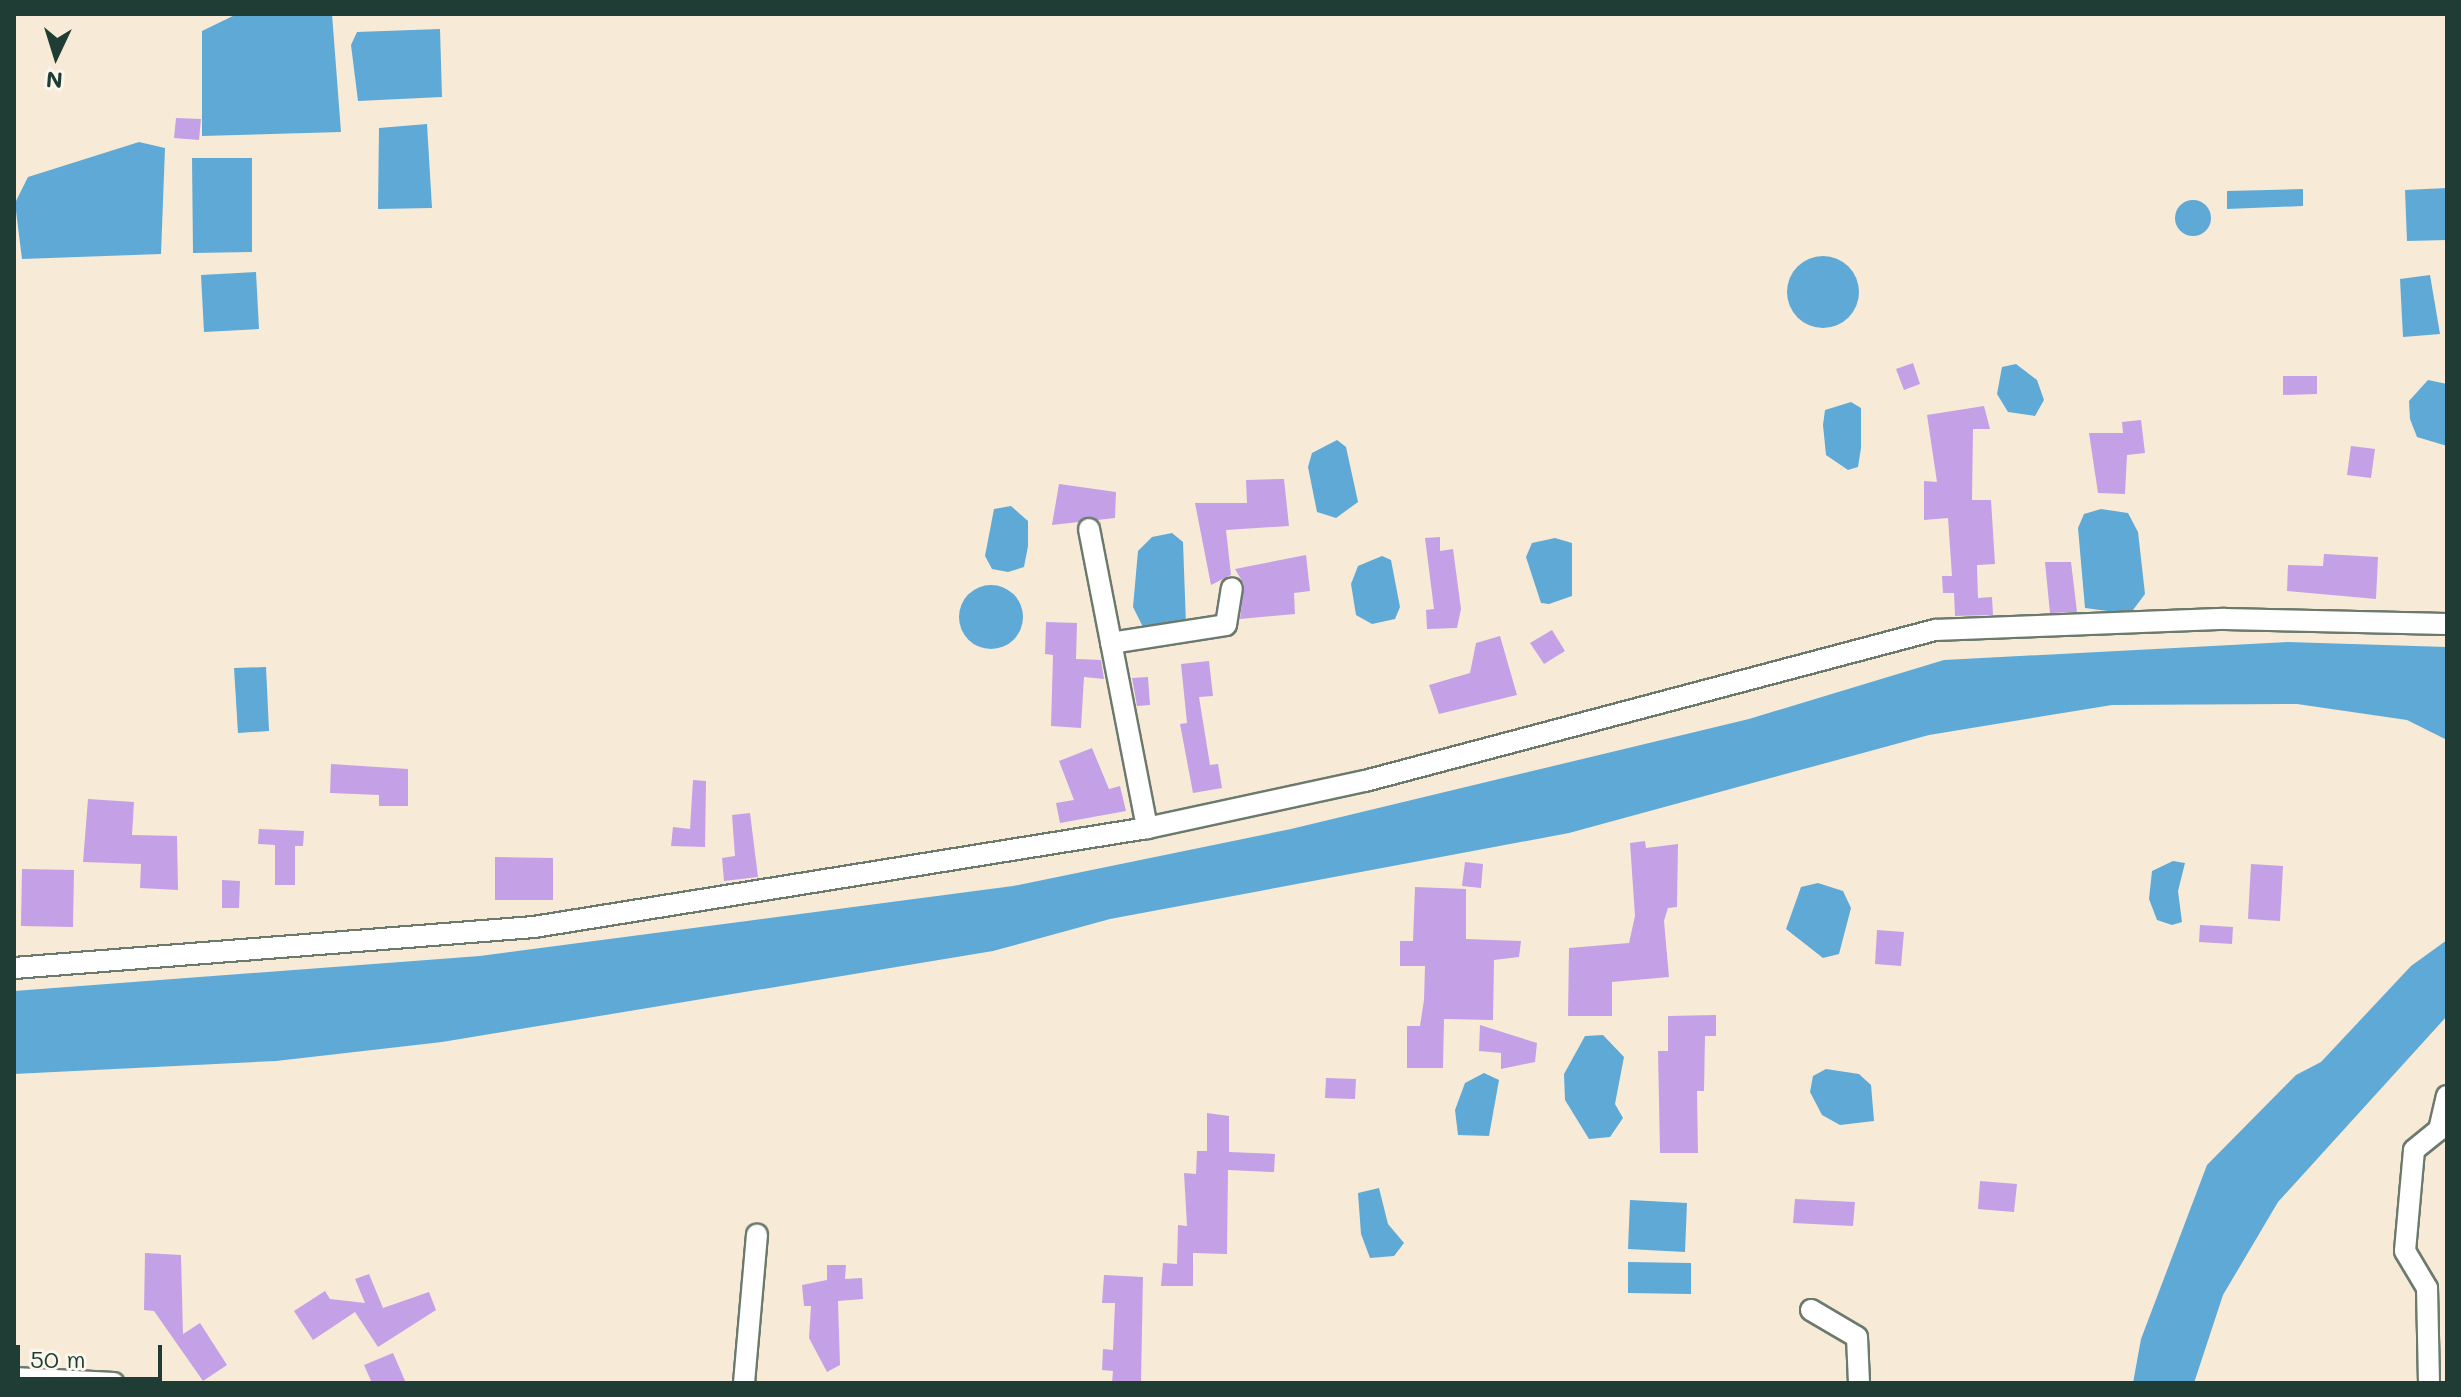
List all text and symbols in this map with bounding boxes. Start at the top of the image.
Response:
north arrow [16,16,96,96]
text: N [45,65,64,95]
scale bar [20,1329,166,1379]
text: 50 m [30,1343,86,1374]

